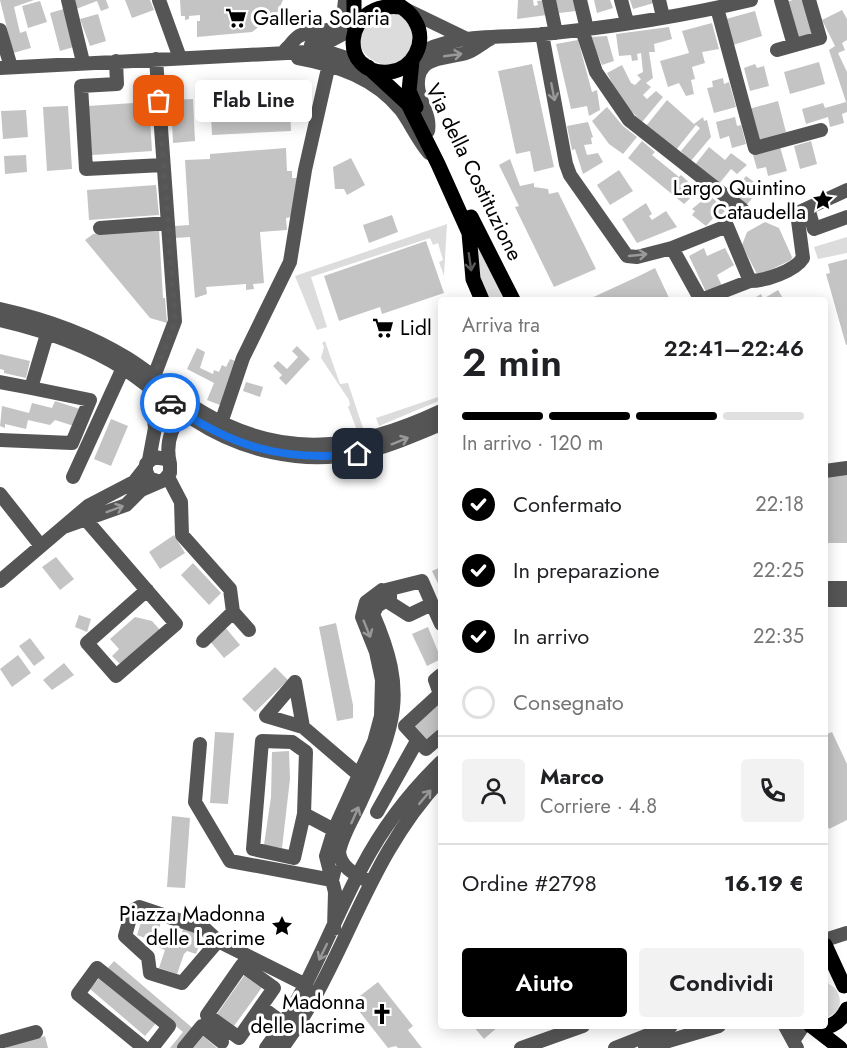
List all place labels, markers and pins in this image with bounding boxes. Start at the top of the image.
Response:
place label: Galleria Solaria [253,3,390,33]
supermarket icon: Galleria Solaria [224,6,248,30]
pin [133,75,184,126]
callout: Flab Line [195,80,312,122]
place label: Largo Quintino Cataudella [673,173,806,227]
place icon: Largo Quintino Cataudella [811,188,835,212]
place label: Lidl [400,313,432,343]
supermarket icon: Lidl [371,316,395,340]
pin [332,428,383,479]
place label: Piazza Madonna delle Lacrime [119,899,265,953]
place icon: Piazza Madonna delle Lacrime [270,914,294,938]
place label: Madonna delle lacrime [251,987,365,1041]
church icon: Madonna delle lacrime [370,1002,394,1026]

